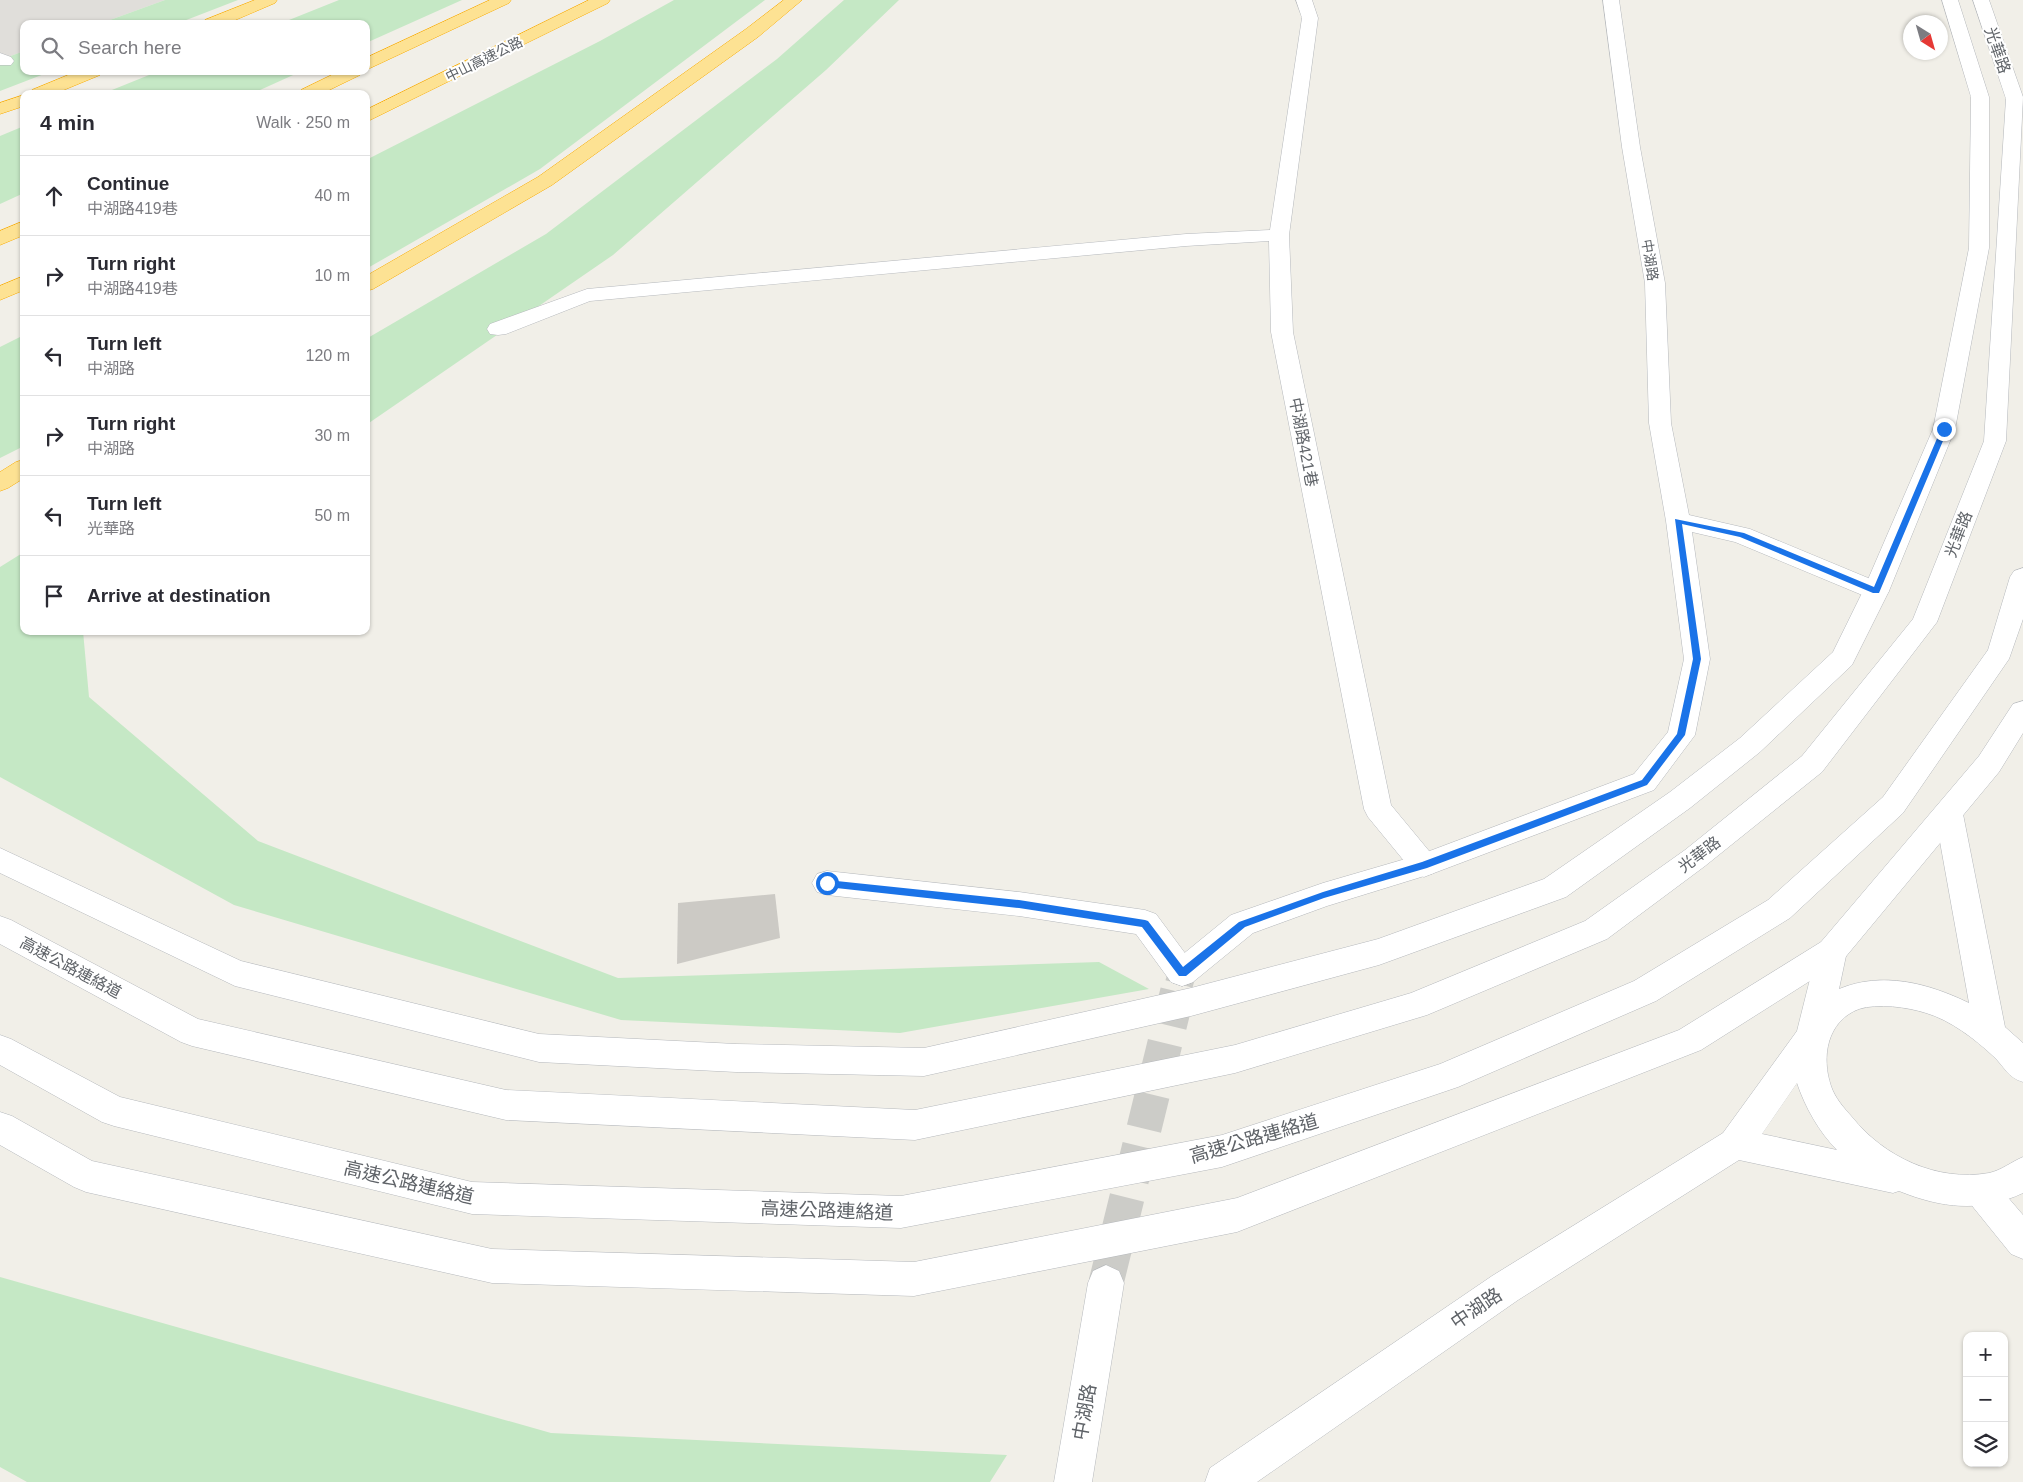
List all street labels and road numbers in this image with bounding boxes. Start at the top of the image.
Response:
street label: 光華路 [1982,25,2013,76]
street label: 中山高速公路 [443,33,525,85]
street label: 中湖路 [1639,238,1661,282]
street label: 中湖路421巷 [1287,396,1321,488]
street label: 光華路 [1942,509,1975,560]
street label: 光華路 [1675,833,1724,876]
street label: 高速公路連絡道 [17,934,124,1001]
street label: 高速公路連絡道 [1187,1110,1321,1167]
street label: 高速公路連絡道 [342,1157,476,1208]
street label: 高速公路連絡道 [760,1198,894,1223]
street label: 中湖路 [1447,1284,1506,1333]
street label: 中湖路 [1069,1382,1100,1442]

